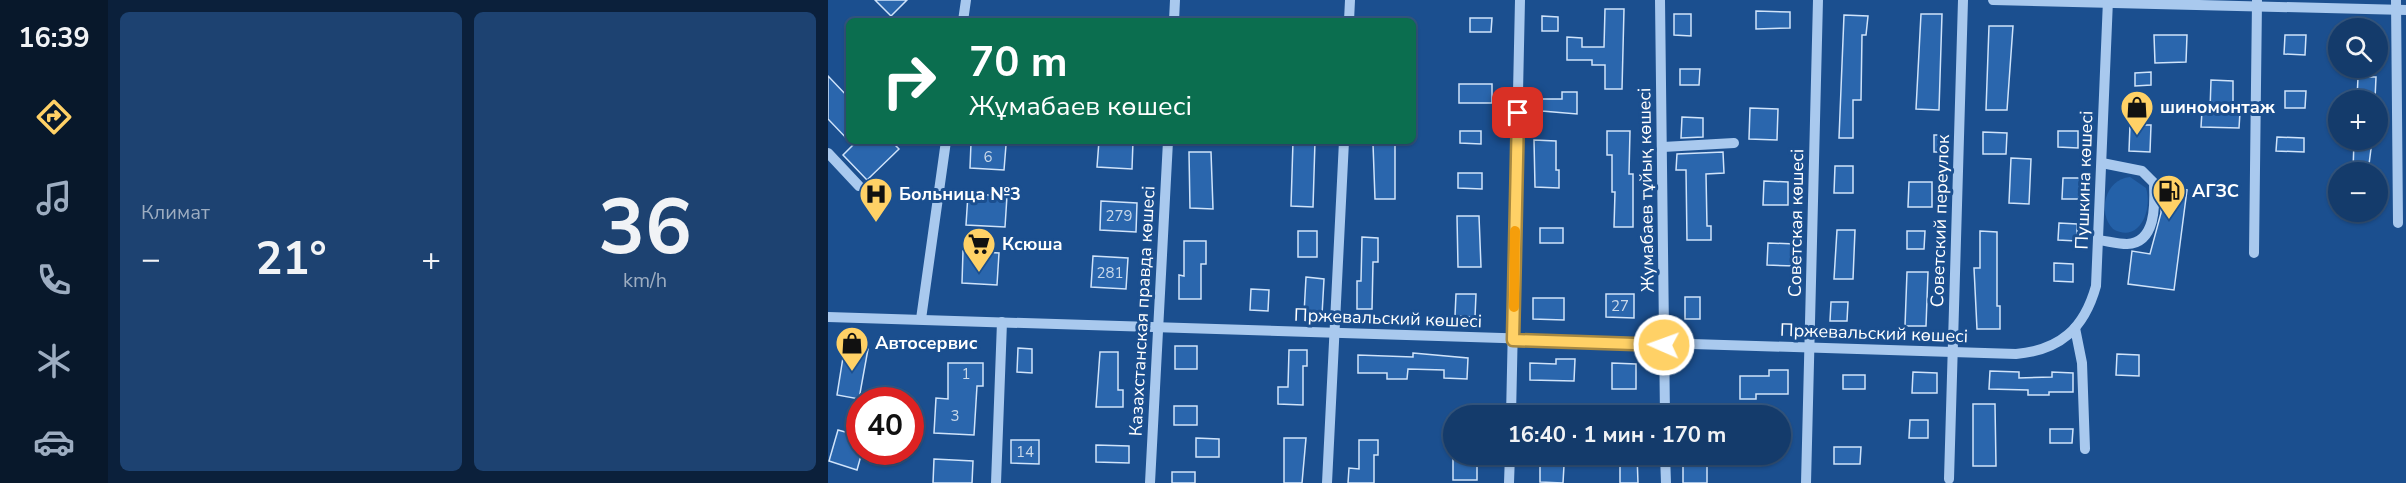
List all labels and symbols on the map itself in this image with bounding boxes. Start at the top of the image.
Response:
pin [1492,87,1543,138]
street label: Жумабаев тұйық көшесі [1632,88,1660,292]
shop icon: шиномонтаж [2119,89,2155,136]
place label: шиномонтаж [2160,95,2275,119]
street label: Пушкина көшесі [2070,110,2098,250]
street label: Советский переулок [1925,134,1955,308]
house number: 6 [983,147,993,167]
street label: Советская көшесі [1783,149,1809,297]
fuel station icon: АГЗС [2151,173,2187,220]
hospital icon: Больница №3 [858,176,894,223]
place label: АГЗС [2192,179,2239,203]
place label: Больница №3 [899,182,1021,206]
street label: Казахстанская правда көшесі [1123,185,1161,437]
house number: 279 [1105,206,1133,226]
supermarket icon: Ксюша [961,226,997,273]
place label: Ксюша [1002,232,1063,256]
house number: 281 [1096,263,1124,283]
house number: 27 [1611,296,1629,316]
street label: Пржевальский көшесі [1294,303,1482,333]
position arrow [1632,313,1696,377]
street label: Пржевальский көшесі [1780,318,1968,348]
shop icon: Автосервис [834,325,870,372]
place label: Автосервис [875,331,978,355]
house number: 1 [961,364,971,384]
speed limit sign: 40 [846,387,924,465]
house number: 3 [950,406,960,426]
house number: 14 [1016,442,1034,462]

